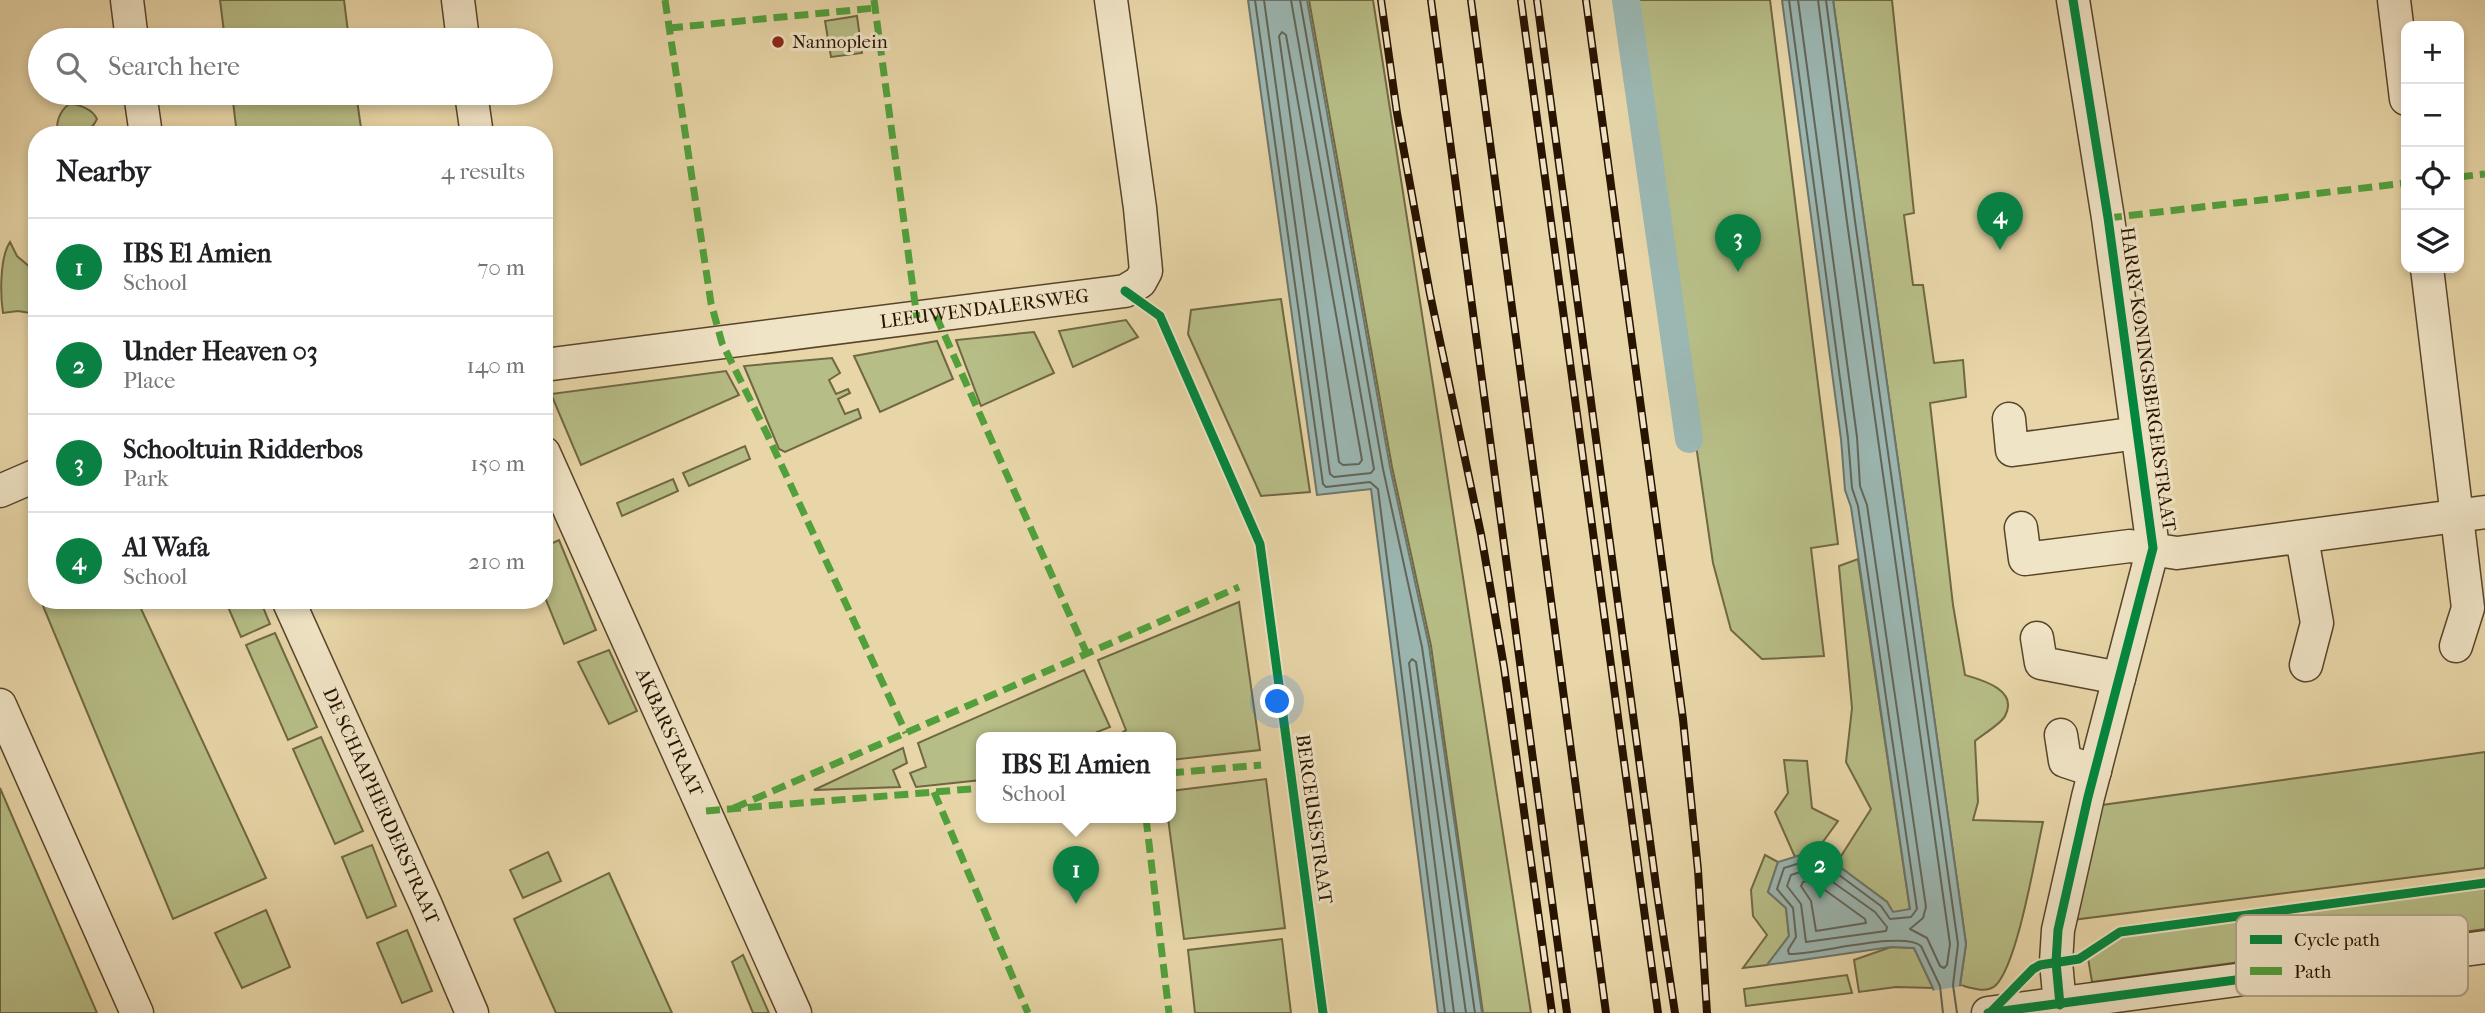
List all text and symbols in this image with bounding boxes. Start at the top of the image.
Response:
map controls [2401,21,2464,273]
button: + [2401,21,2464,84]
search box [28,28,553,105]
place label: Nannoplein [792,31,888,53]
marker: Nannoplein [770,34,786,50]
icon: search [52,48,90,86]
text: Search here [108,51,240,82]
button: − [2401,84,2464,147]
button: locate [2401,147,2464,210]
text: Nearby [56,154,151,189]
text: 4 results [441,158,525,185]
pin: 4 [1977,192,2023,250]
button: layers [2401,210,2464,273]
pin: 3 [1715,214,1761,272]
street label: HARRY KONINGSBERGERSTRAAT [2116,225,2180,533]
text: IBS El Amien [123,238,272,269]
text: 1 [75,254,83,281]
text: 70 m [477,254,525,281]
text: School [123,269,187,296]
street label: LEEUWENDALERSWEG [879,285,1090,333]
text: Under Heaven 03 [123,336,318,367]
text: 2 [73,352,85,379]
text: 140 m [466,352,525,379]
text: Place [123,367,175,394]
text: Schooltuin Ridderbos [123,434,363,465]
text: 3 [74,450,84,477]
text: 150 m [470,450,525,477]
text: Park [123,465,169,492]
text: Al Wafa [123,532,209,563]
text: 4 [72,548,86,575]
text: 210 m [468,548,525,575]
text: School [123,563,187,590]
street label: AKBARSTRAAT [630,664,708,800]
street label: DE SCHAAPHERDERSTRAAT [318,684,444,928]
your location [1260,684,1294,718]
popup [976,732,1176,823]
street label: BERCEUSESTRAAT [1291,733,1337,905]
text: IBS El Amien [1002,749,1150,780]
text: School [1002,780,1066,807]
pin: 2 [1797,841,1843,899]
pin: 1 [1053,846,1099,904]
legend [2236,915,2468,996]
text: Cycle path [2294,929,2380,951]
text: Path [2294,961,2332,983]

